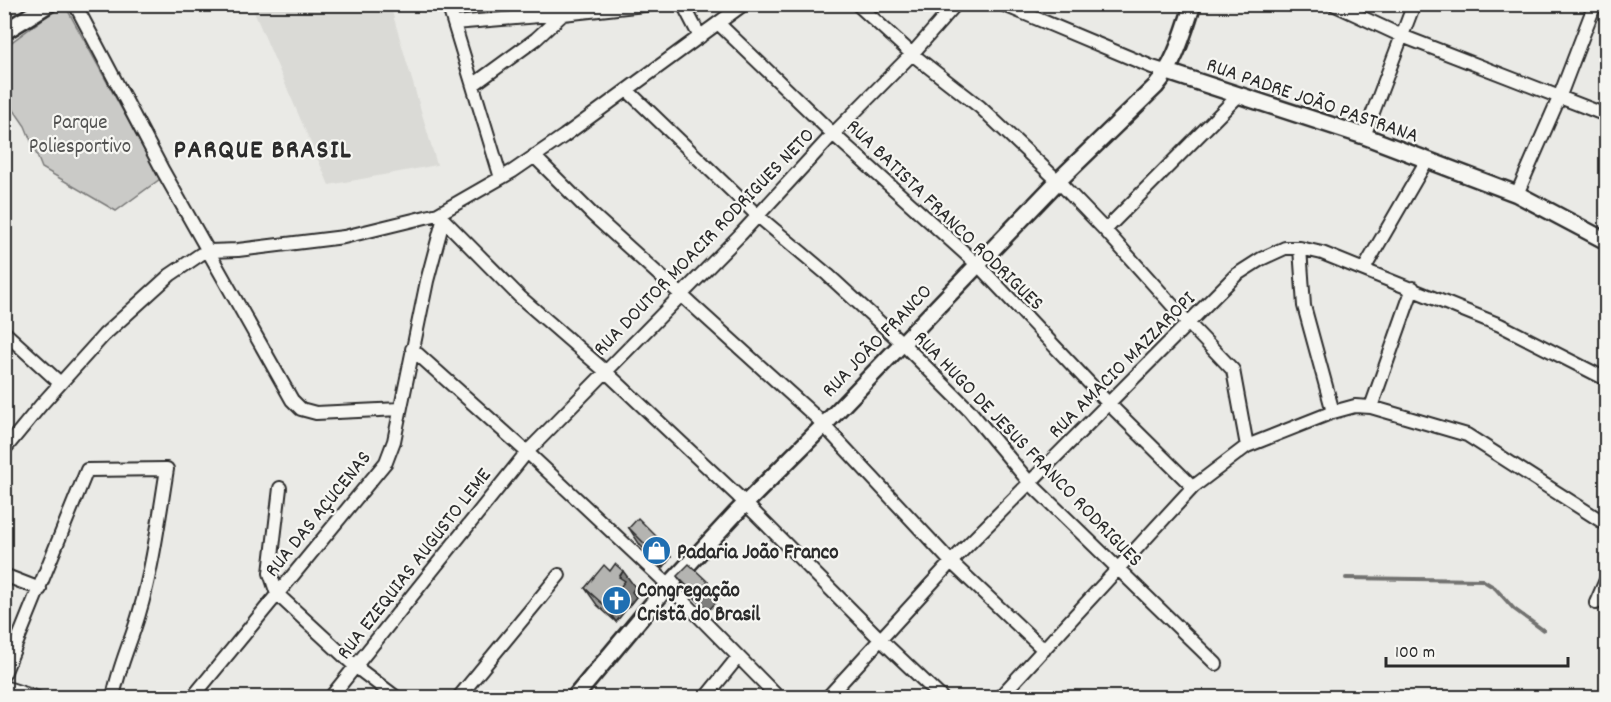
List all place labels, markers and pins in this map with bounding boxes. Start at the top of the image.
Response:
shop icon: Padaria João Franco [640,535,672,567]
place label: Padaria João Franco [677,539,839,569]
place label: Congregação Cristã do Brasil [637,577,761,631]
church icon: Congregação Cristã do Brasil [600,585,632,617]

